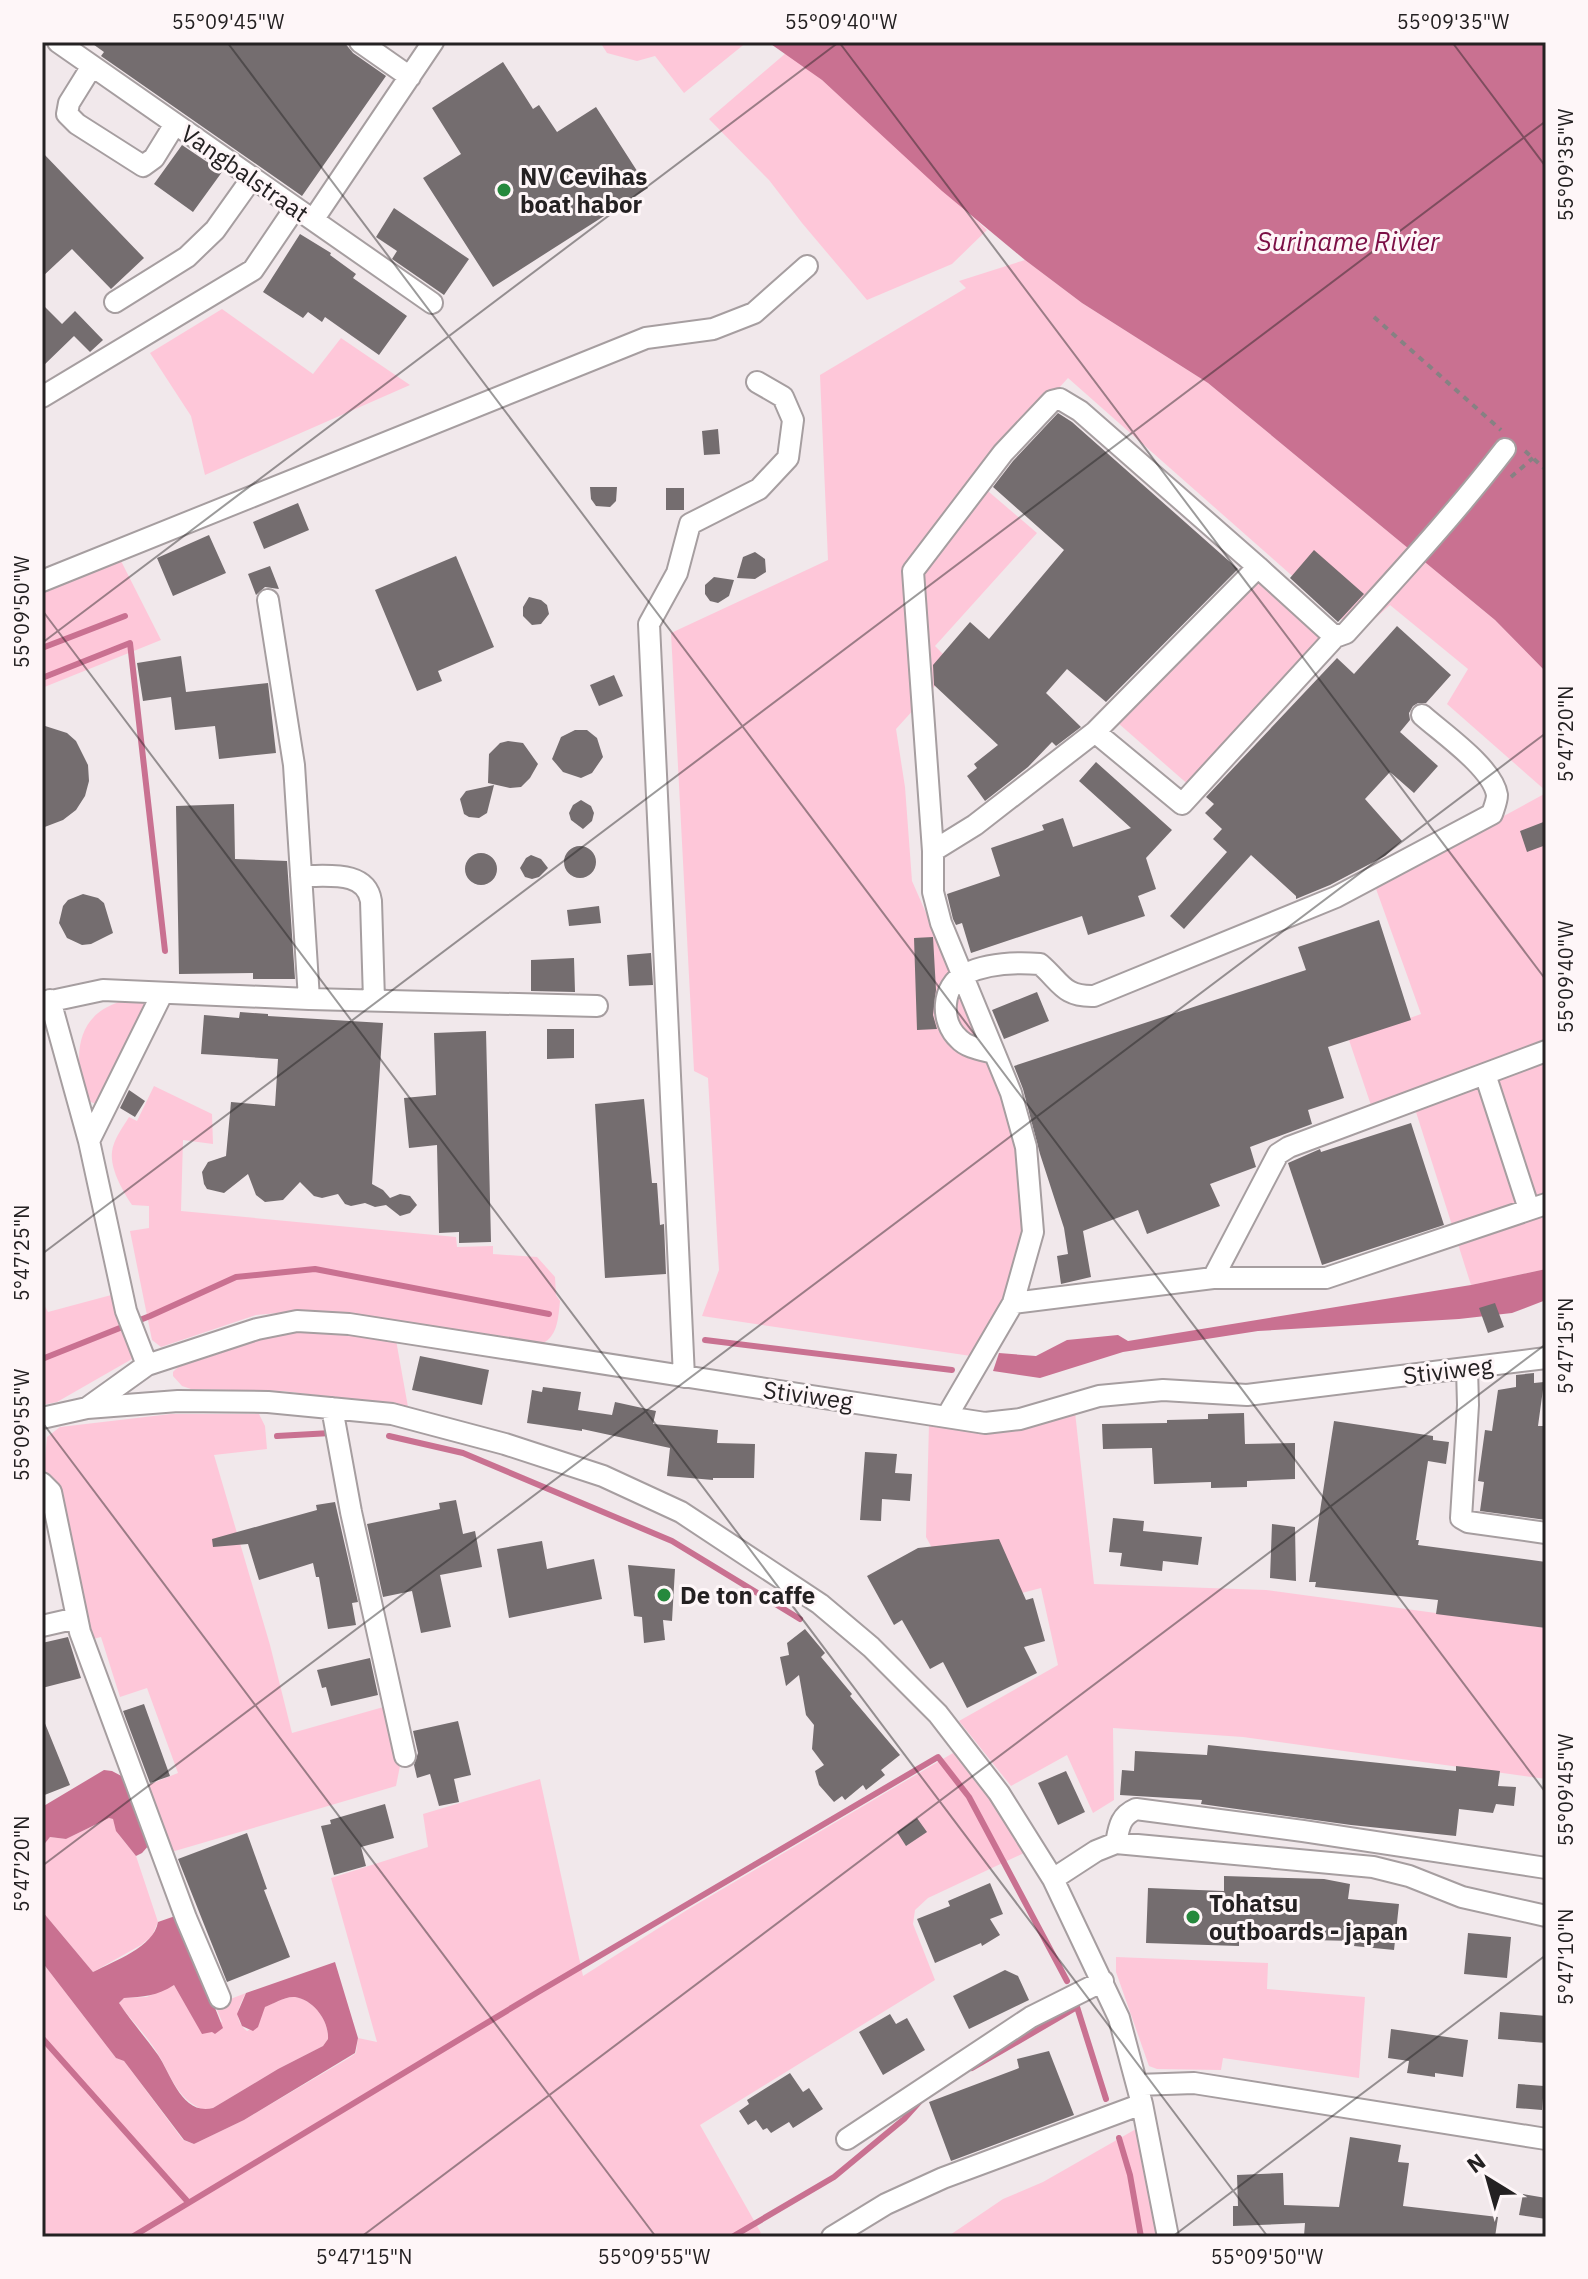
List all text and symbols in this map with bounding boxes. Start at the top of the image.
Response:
text: 55°09'45"W [172,8,285,35]
text: 55°09'40"W [785,8,898,35]
text: 55°09'35"W [1397,8,1510,35]
text: 55°09'35"W [1552,108,1579,221]
street label: Vangbalstraat [175,117,315,229]
place label: NV Cevihas boat habor [520,160,647,220]
marker: NV Cevihas boat habor [495,181,513,199]
water label: Suriname Rivier [1257,224,1441,258]
text: 55°09'50"W [8,555,35,668]
text: 5°47'20"N [1552,686,1579,782]
text: 55°09'40"W [1552,920,1579,1033]
text: 5°47'25"N [8,1205,35,1301]
text: 5°47'15"N [1552,1298,1579,1394]
street label: Stiviweg [1401,1349,1495,1391]
text: 55°09'55"W [8,1368,35,1481]
street label: Stiviweg [761,1373,855,1417]
place label: De ton caffe [680,1579,815,1611]
marker: De ton caffe [655,1586,673,1604]
text: 55°09'45"W [1552,1733,1579,1846]
text: 5°47'20"N [8,1816,35,1912]
place label: Tohatsu outboards - japan [1209,1887,1408,1947]
marker: Tohatsu outboards - japan [1184,1908,1202,1926]
text: 5°47'10"N [1552,1909,1579,2005]
north arrow [1448,2139,1528,2219]
text: N [1461,2146,1491,2179]
text: 5°47'15"N [316,2243,412,2270]
text: 55°09'55"W [598,2243,711,2270]
text: 55°09'50"W [1211,2243,1324,2270]

